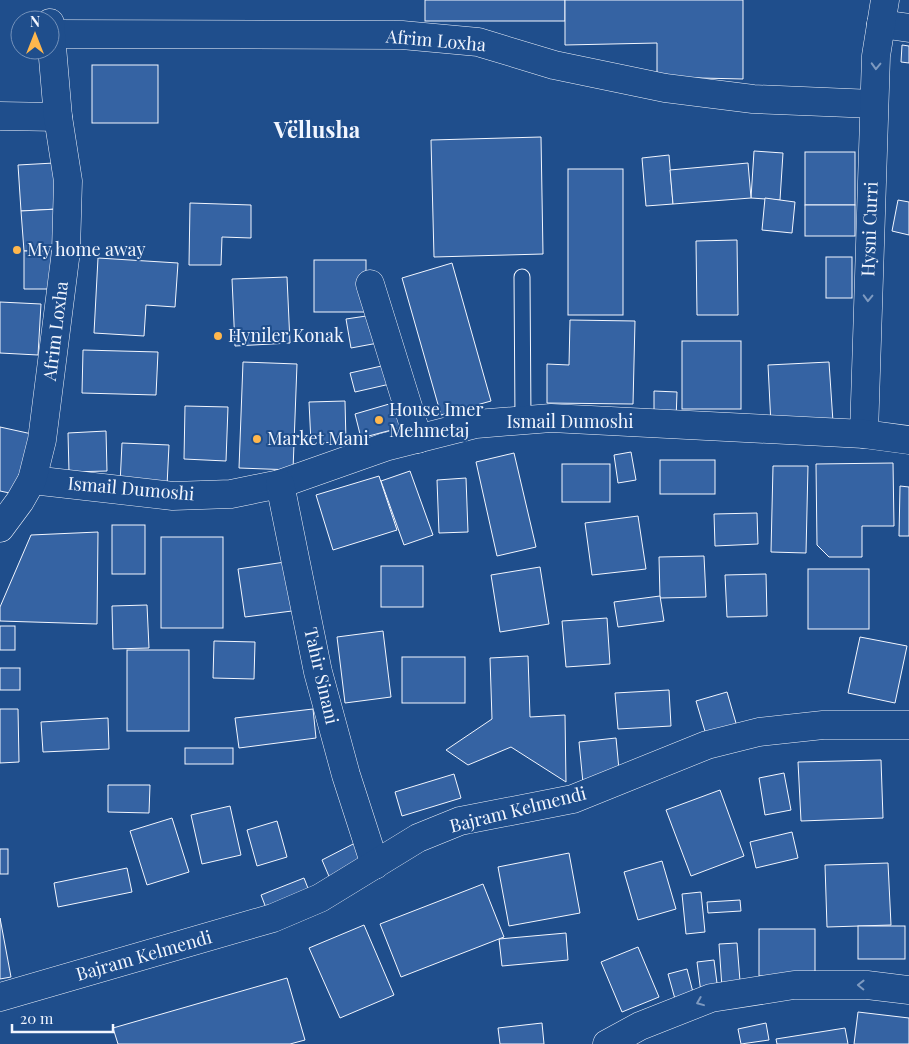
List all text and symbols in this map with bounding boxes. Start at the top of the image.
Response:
north arrow [10,10,60,60]
text: N [30,12,40,31]
street label: Afrim Loxha [384,24,487,56]
one-way arrow [871,62,881,70]
district label: Vëllusha [273,114,361,144]
street label: Hysni Curri [855,181,883,277]
place label: My home away [27,237,146,261]
marker: My home away [11,244,23,256]
street label: Afrim Loxha [37,280,73,383]
one-way arrow [863,294,873,302]
place label: Hyniler Konak [228,323,344,347]
marker: Hyniler Konak [212,330,224,342]
place label: House Imer Mehmetaj [389,397,483,442]
street label: Ismail Dumoshi [506,409,634,433]
marker: House Imer Mehmetaj [373,414,385,426]
place label: Market Mani [267,426,369,450]
marker: Market Mani [251,433,263,445]
street label: Ismail Dumoshi [67,471,195,505]
street label: Tahir Sinani [299,625,345,727]
street label: Bajram Kelmendi [447,780,589,838]
street label: Bajram Kelmendi [73,924,214,986]
one-way arrow [856,980,864,991]
one-way arrow [696,996,705,1007]
scale bar [12,1002,114,1034]
text: 20 m [20,1008,54,1028]

